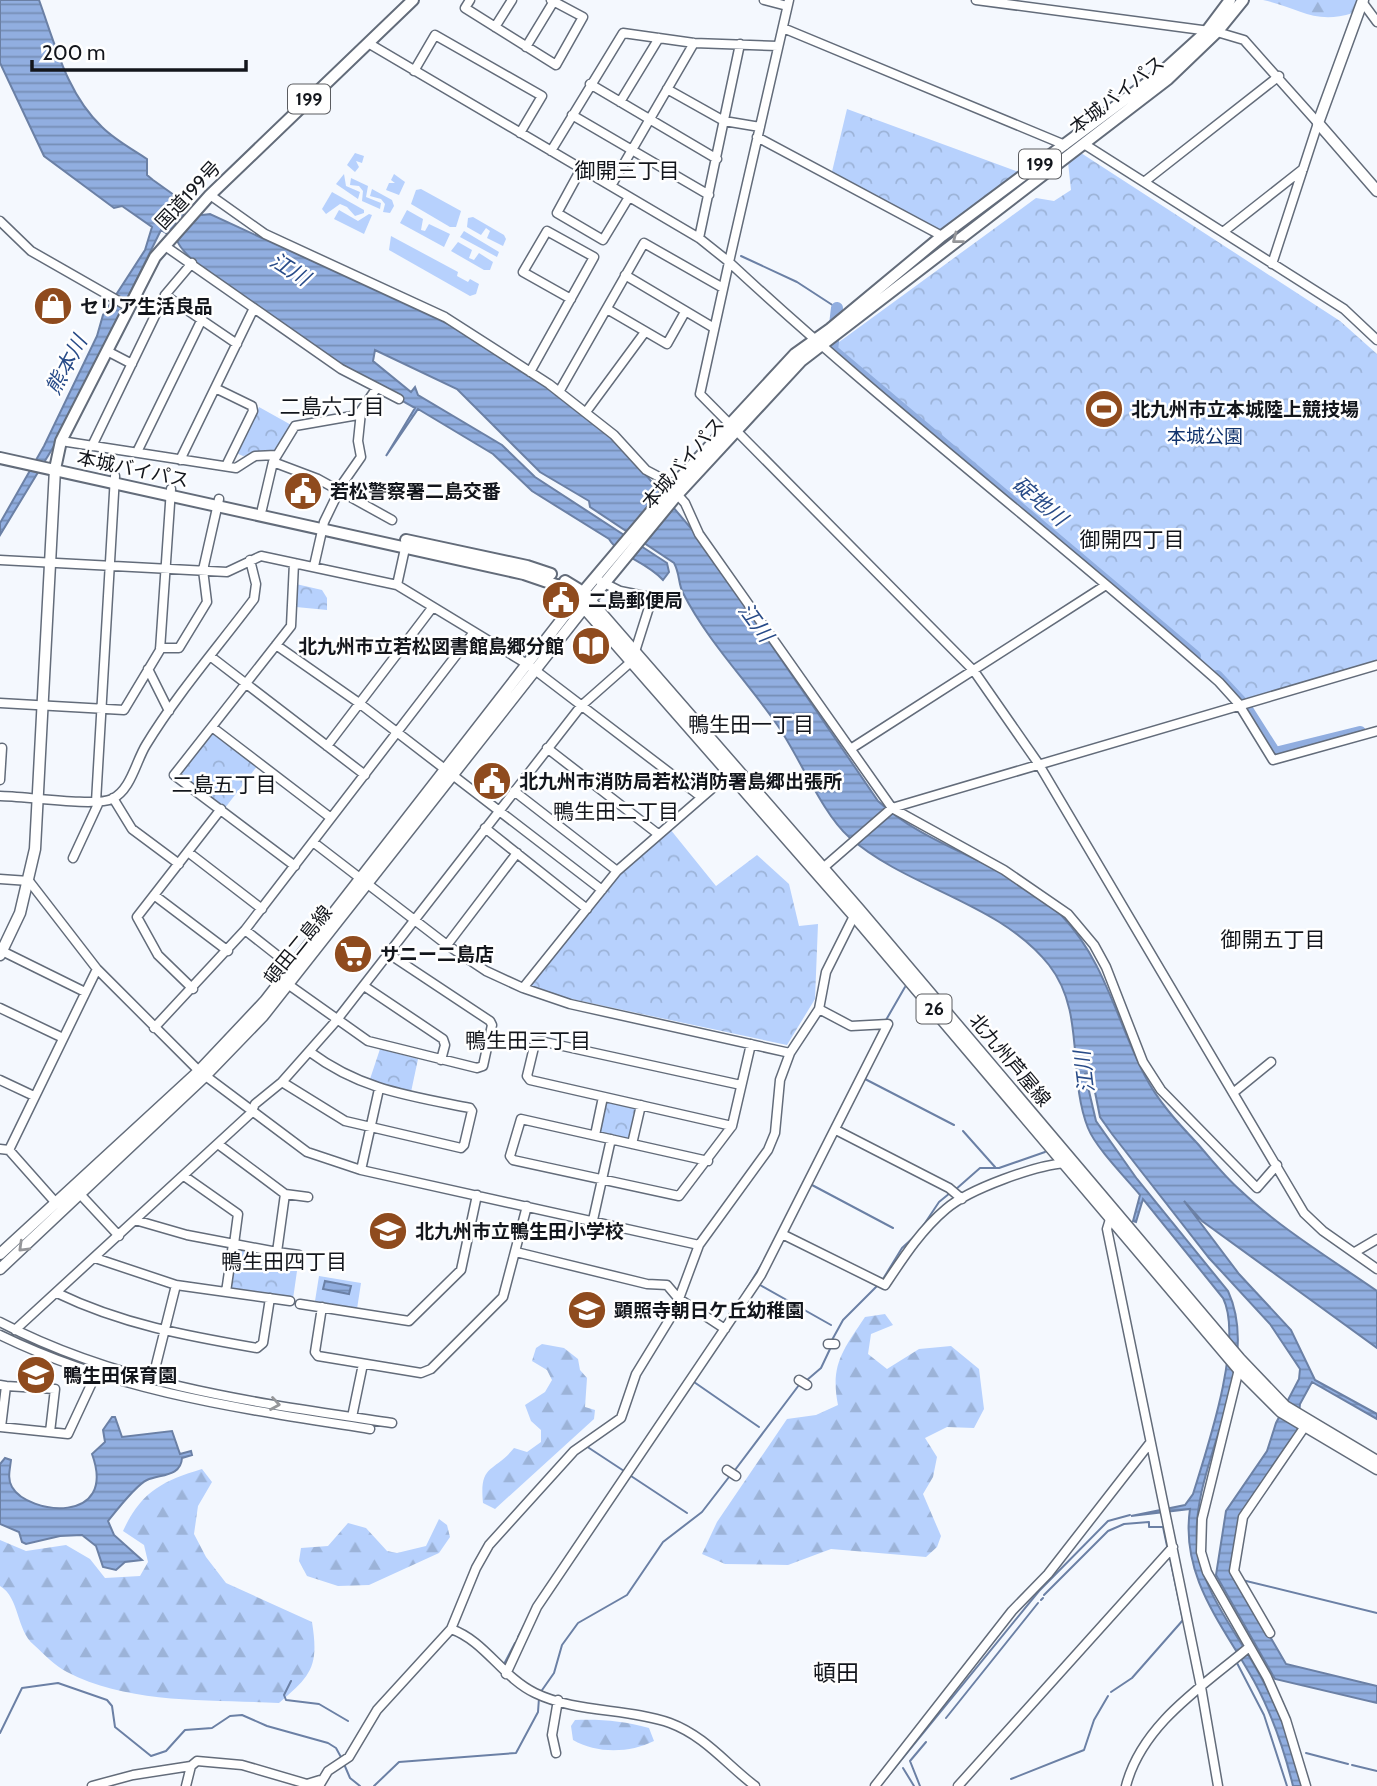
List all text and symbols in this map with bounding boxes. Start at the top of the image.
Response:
scale bar [32,28,245,72]
text: 200 m [42,40,105,65]
street label: 本城バイパス [1065,51,1169,139]
road number: 199 [288,84,330,114]
road number: 199 [1019,149,1061,178]
street label: 国道199号 [151,156,225,234]
district label: 御開三丁目 [575,158,680,183]
one-way arrow [952,231,965,243]
water label: 江川 [266,247,316,292]
shop icon: セリア生活良品 [32,285,74,327]
place label: セリア生活良品 [80,295,213,318]
water label: 熊本川 [40,330,93,399]
sports icon: 北九州市立本城陸上競技場 [1083,388,1125,430]
district label: 二島六丁目 [280,394,385,419]
place label: 北九州市立本城陸上競技場 [1131,398,1359,421]
street label: 本城バイパス [637,413,729,513]
park label: 本城公園 [1167,425,1243,448]
street label: 本城バイパス [75,446,191,492]
public building icon: 若松警察署二島交番 [282,470,324,512]
water label: 碇地川 [1008,471,1074,532]
place label: 若松警察署二島交番 [330,480,501,503]
district label: 御開四丁目 [1080,527,1185,552]
public building icon: 二島郵便局 [540,579,582,621]
place label: 二島郵便局 [588,589,683,612]
water label: 江川 [734,598,780,648]
library icon: 北九州市立若松図書館島郷分館 [570,625,612,667]
place label: 北九州市立若松図書館島郷分館 [298,635,564,658]
district label: 鴨生田一丁目 [688,712,814,737]
public building icon: 北九州市消防局若松消防署島郷出張所 [471,760,513,802]
place label: 北九州市消防局若松消防署島郷出張所 [519,770,842,793]
district label: 二島五丁目 [172,772,277,797]
district label: 鴨生田二丁目 [553,799,679,824]
street label: 頓田二島線 [259,901,337,989]
district label: 御開五丁目 [1221,927,1326,952]
supermarket icon: サニー二島店 [332,933,374,975]
place label: サニー二島店 [380,943,494,966]
road number: 26 [916,994,951,1024]
street label: 北九州芦屋線 [965,1009,1055,1111]
district label: 鴨生田三丁目 [465,1028,591,1053]
water label: 江川 [1069,1048,1099,1094]
school or university icon: 北九州市立鴨生田小学校 [367,1210,409,1252]
place label: 北九州市立鴨生田小学校 [415,1220,624,1243]
one-way arrow [19,1238,32,1251]
district label: 鴨生田四丁目 [221,1249,347,1274]
school or university icon: 顕照寺朝日ケ丘幼稚園 [566,1289,608,1331]
place label: 顕照寺朝日ケ丘幼稚園 [614,1299,804,1322]
school or university icon: 鴨生田保育園 [15,1354,57,1396]
place label: 鴨生田保育園 [63,1364,177,1387]
one-way arrow [269,1396,281,1411]
district label: 頓田 [813,1659,859,1687]

